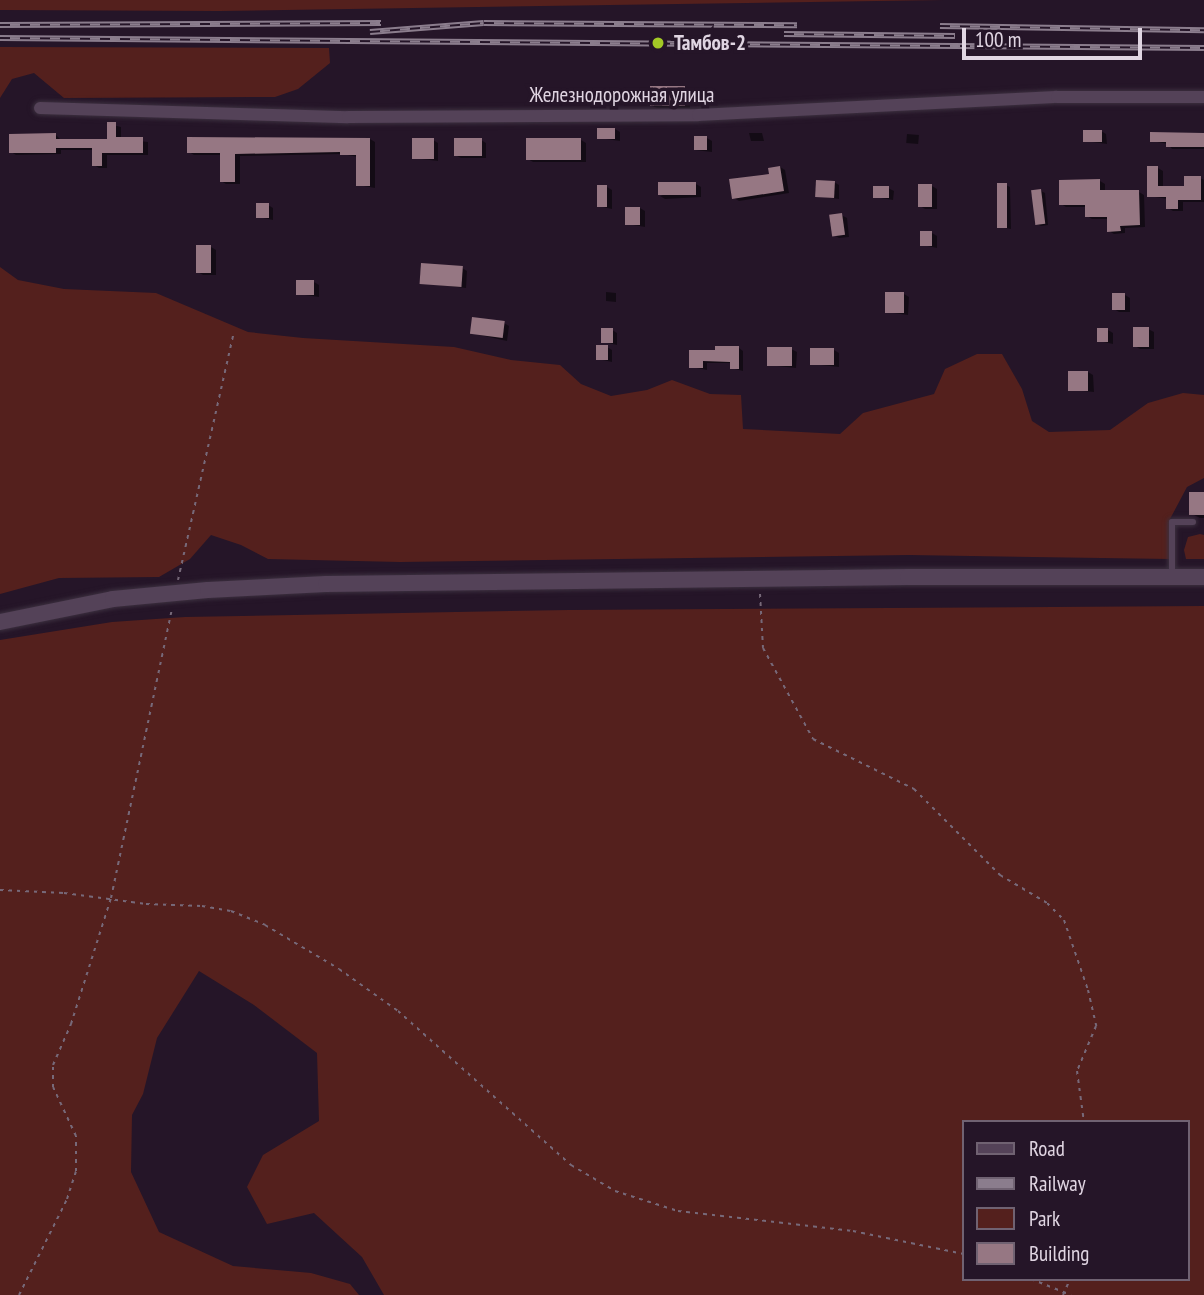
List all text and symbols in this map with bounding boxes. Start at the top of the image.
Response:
scale bar [966,14,1146,58]
text: 100 m [975,26,1021,53]
place label: Тамбов-2 [674,30,746,56]
marker: Тамбов-2 [648,33,668,53]
street label: Железнодорожная улица [529,82,715,108]
legend [962,1120,1190,1281]
text: Road [1029,1135,1065,1162]
text: Railway [1029,1170,1086,1197]
text: Park [1029,1205,1060,1232]
text: Building [1029,1240,1089,1267]

